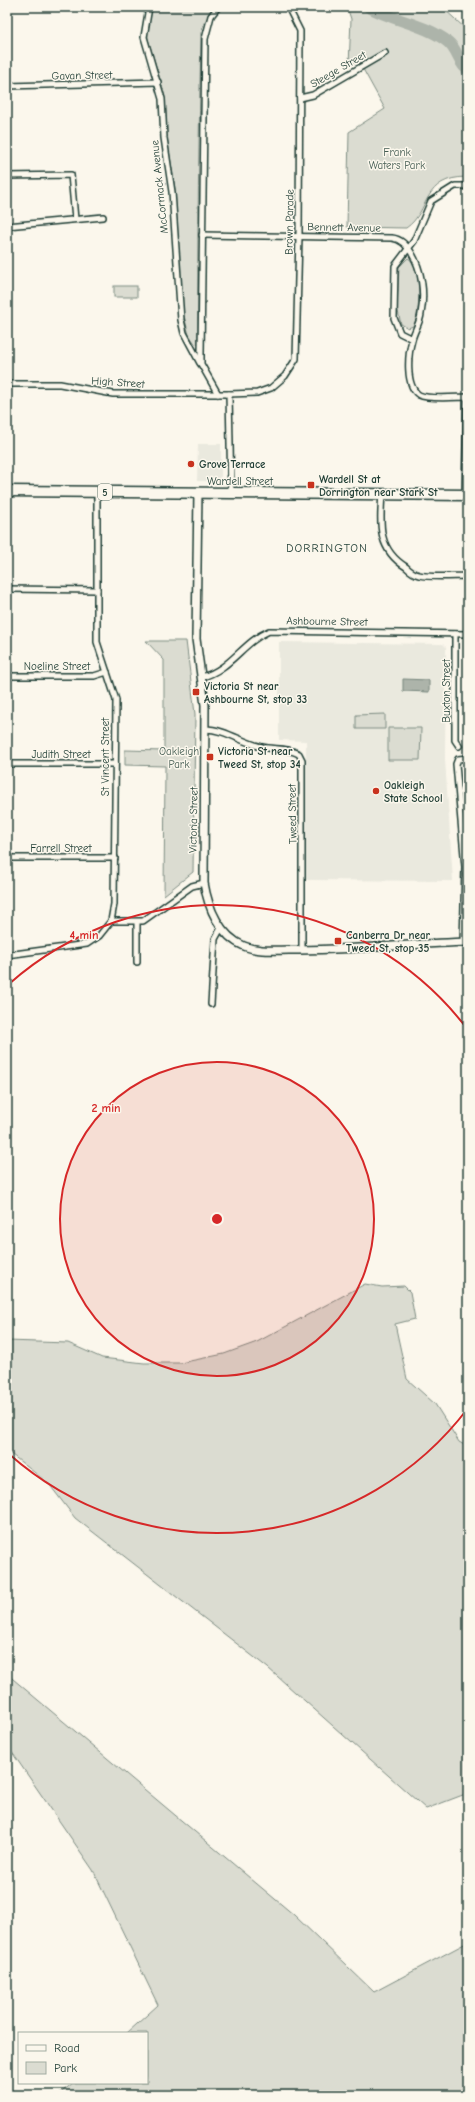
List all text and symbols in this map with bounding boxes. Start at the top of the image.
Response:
street label: Steege Street [308,48,369,91]
street label: Gavan Street [51,68,113,83]
street label: McCormack Avenue [148,139,171,234]
park label: Frank Waters Park [369,146,426,172]
street label: Brown Parade [282,189,297,255]
street label: Bennett Avenue [307,220,381,235]
street label: High Street [91,374,146,391]
place label: Grove Terrace [199,458,266,471]
marker: Grove Terrace [186,459,196,469]
place label: Wardell St at Dorrington near Stark St [319,473,438,499]
street label: Wardell Street [207,475,274,488]
marker: Wardell St at Dorrington near Stark St [306,480,316,490]
road number: 5 [98,484,112,500]
district label: DORRINGTON [286,541,368,555]
street label: Ashbourne Street [286,614,369,629]
street label: Buxton Street [440,658,453,723]
street label: Noeline Street [24,660,91,673]
place label: Victoria St near Ashbourne St, stop 33 [204,680,307,706]
marker: Victoria St near Ashbourne St, stop 33 [191,687,201,697]
street label: St Vincent Street [99,717,112,796]
park label: Oakleigh Park [159,745,199,771]
place label: Victoria St near Tweed St, stop 34 [218,745,301,771]
street label: Judith Street [31,748,91,761]
marker: Victoria St near Tweed St, stop 34 [205,752,215,762]
place label: Oakleigh State School [384,779,443,805]
street label: Tweed Street [285,783,300,844]
street label: Victoria Street [186,786,201,853]
marker: Oakleigh State School [371,786,381,796]
street label: Farrell Street [30,842,93,855]
text: 4 min [70,928,98,942]
place label: Canberra Dr near Tweed St, stop 35 [346,929,431,955]
marker: Canberra Dr near Tweed St, stop 35 [333,936,343,946]
text: 2 min [91,1101,121,1115]
centre of rings [210,1212,224,1226]
legend [18,2032,148,2084]
text: Road [54,2041,80,2055]
text: Park [54,2061,77,2075]

